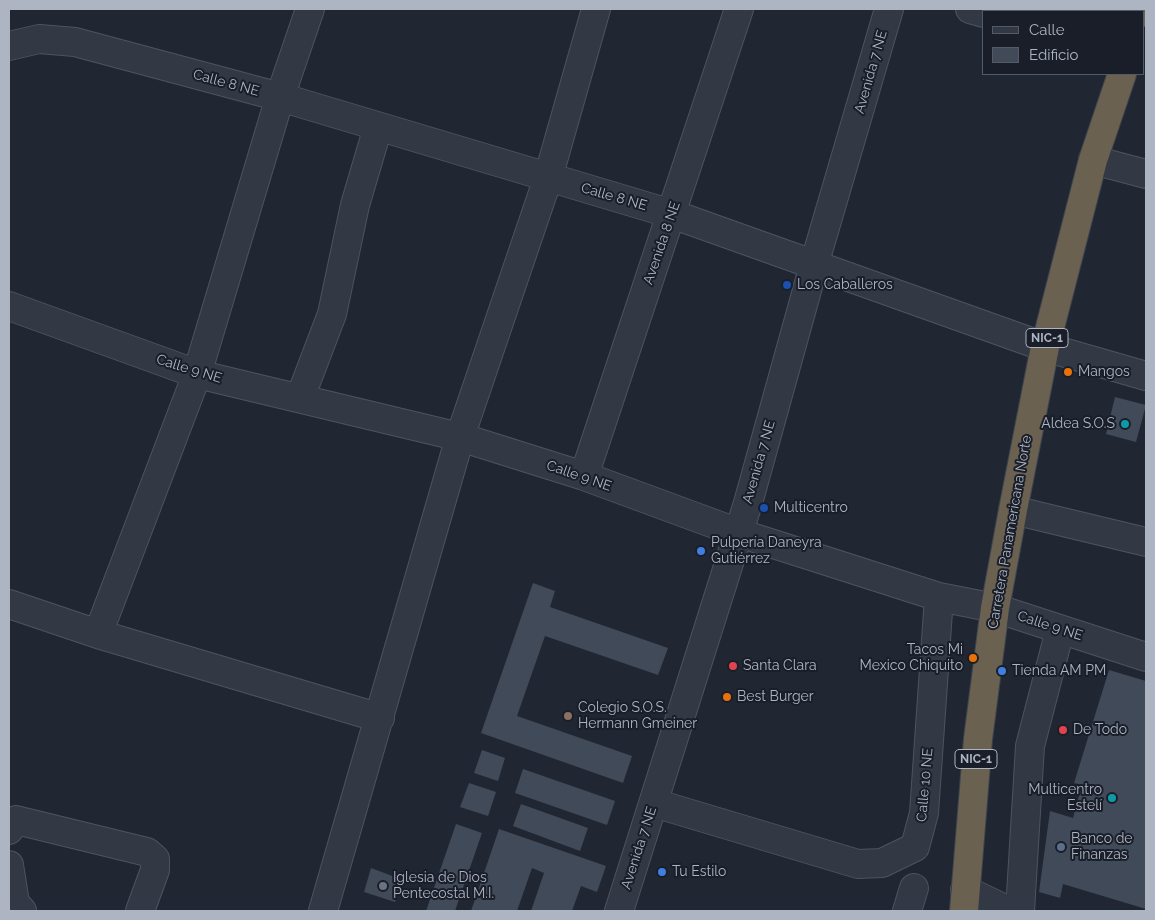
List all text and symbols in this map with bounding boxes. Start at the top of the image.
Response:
legend [982,10,1145,75]
text: Calle [1029,21,1064,39]
street label: Avenida 7 NE [851,28,891,116]
text: Edificio [1029,46,1079,64]
street label: Calle 8 NE [191,66,261,100]
street label: Calle 8 NE [579,180,649,214]
street label: Avenida 8 NE [640,199,684,287]
place label: Los Caballeros [797,277,893,293]
marker: Los Caballeros [781,279,793,291]
road number: NIC-1 [1026,328,1068,348]
street label: Calle 9 NE [154,351,224,387]
place label: Mangos [1078,364,1130,380]
marker: Mangos [1062,366,1074,378]
place label: Aldea S.O.S [1041,416,1115,432]
street label: Avenida 7 NE [739,418,779,506]
marker: Aldea S.O.S [1119,418,1131,430]
street label: Carretera Panamericana Norte [985,434,1035,630]
street label: Calle 9 NE [544,457,614,495]
place label: Multicentro [774,500,848,516]
marker: Multicentro [758,502,770,514]
place label: Pulpería Daneyra Gutiérrez [711,535,822,568]
marker: Pulpería Daneyra Gutiérrez [695,545,707,557]
street label: Calle 9 NE [1015,608,1085,644]
place label: Tacos Mi Mexico Chiquito [860,642,963,674]
marker: Tacos Mi Mexico Chiquito [967,652,979,664]
place label: Santa Clara [743,658,817,674]
marker: Santa Clara [727,660,739,672]
place label: Tienda AM PM [1012,663,1106,679]
marker: Tienda AM PM [996,665,1008,677]
place label: Best Burger [737,689,814,705]
marker: Best Burger [721,691,733,703]
place label: Colegio S.O.S. Hermann Gmeiner [578,700,697,732]
marker: Colegio S.O.S. Hermann Gmeiner [562,710,574,722]
place label: De Todo [1073,722,1127,738]
marker: De Todo [1057,724,1069,736]
street label: Calle 10 NE [913,747,937,823]
road number: NIC-1 [955,750,997,769]
place label: Multicentro Estelí [1028,782,1102,814]
marker: Multicentro Estelí [1106,792,1118,804]
street label: Avenida 7 NE [618,805,660,891]
place label: Banco de Finanzas [1071,831,1133,864]
marker: Banco de Finanzas [1055,841,1067,853]
place label: Tu Estilo [672,864,726,880]
marker: Tu Estilo [656,866,668,878]
place label: Iglesia de Dios Pentecostal M.I. [393,870,494,902]
marker: Iglesia de Dios Pentecostal M.I. [377,880,389,892]

